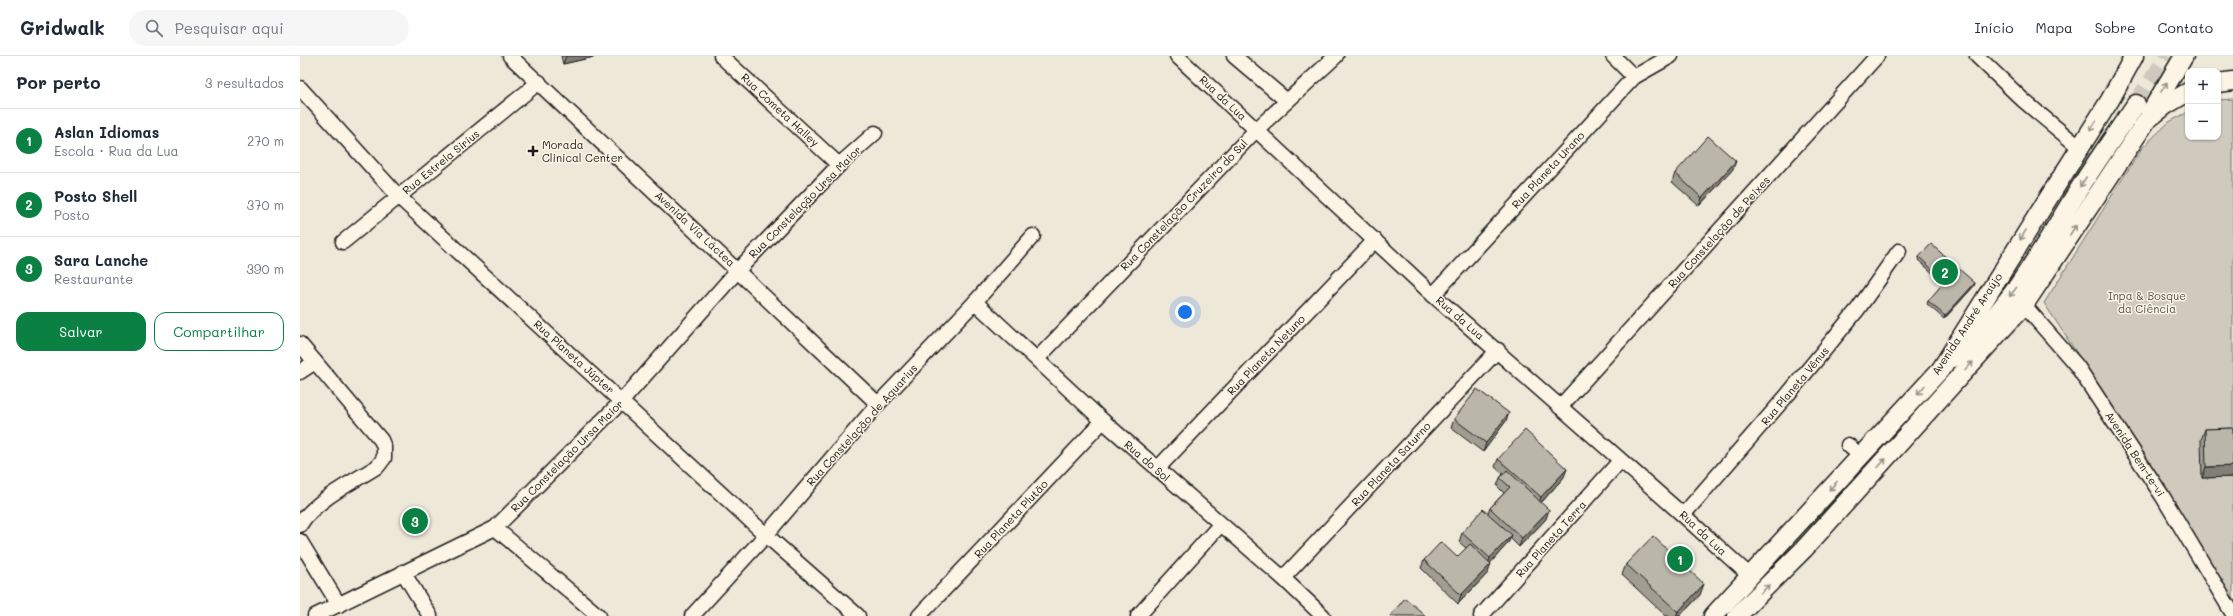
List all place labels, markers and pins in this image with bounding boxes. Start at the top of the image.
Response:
place label: Morada Clinical Center [542,137,623,165]
marker: Morada Clinical Center [527,145,539,157]
pin: 2 [1932,257,1958,287]
pin: 3 [402,506,428,536]
pin: 1 [1667,544,1693,574]

